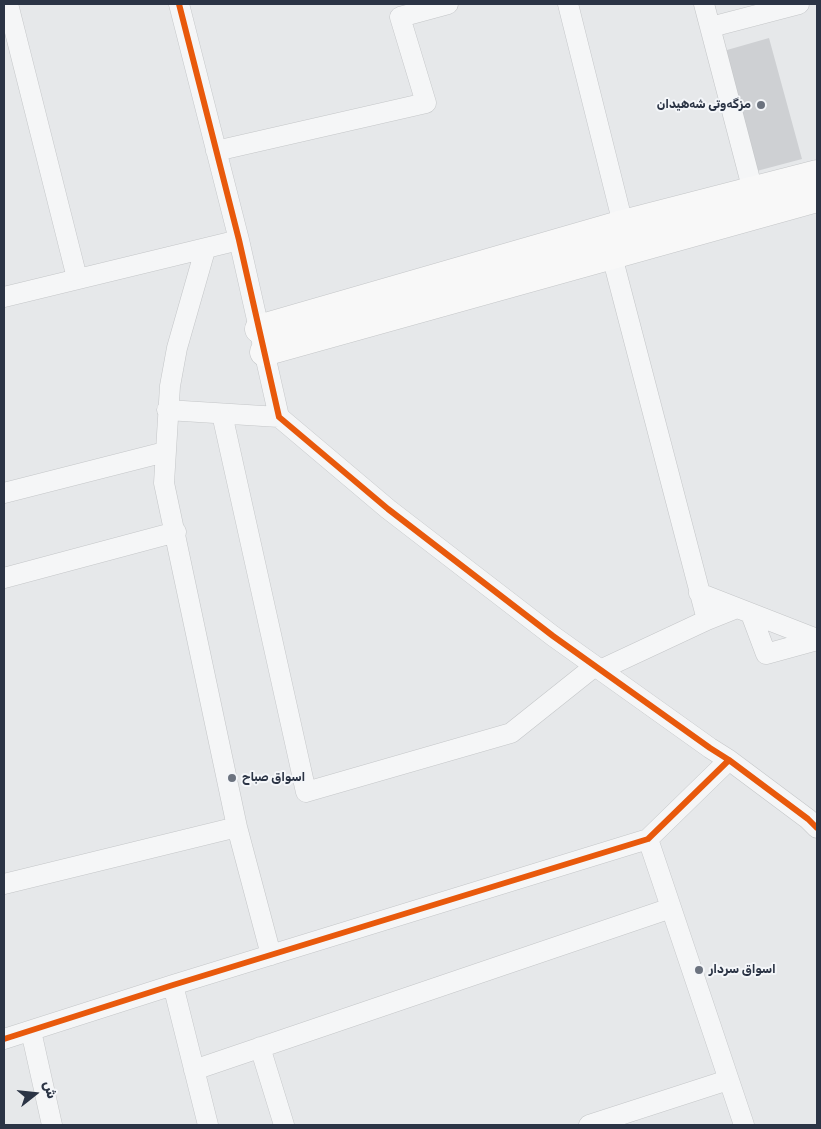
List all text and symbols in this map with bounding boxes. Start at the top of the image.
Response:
place label: مزگەوتی شەهیدان [657,98,751,112]
marker: مزگەوتی شەهیدان [755,99,767,111]
place label: اسواق صباح [242,771,305,785]
marker: اسواق صباح [226,772,238,784]
place label: اسواق سردار [709,963,776,977]
marker: اسواق سردار [693,964,705,976]
north arrow [10,1069,60,1119]
text: ش [39,1079,61,1101]

